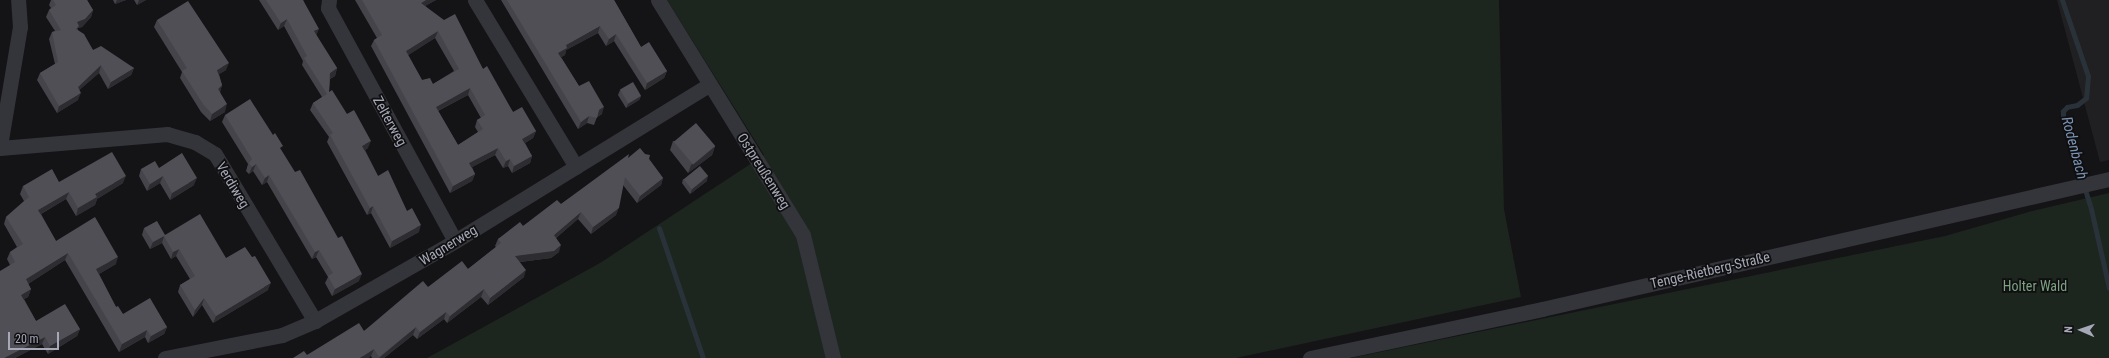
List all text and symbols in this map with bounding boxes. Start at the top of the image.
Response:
street label: Zelterweg [369,93,411,149]
water label: Rodenbach [2057,115,2091,181]
street label: Ostpreußenweg [734,130,794,212]
street label: Verdiweg [213,159,253,211]
street label: Wagnerweg [416,221,480,269]
street label: Tenge-Rietberg-Straße [1649,248,1771,292]
park label: Holter Wald [2003,278,2067,294]
north arrow [2061,310,2101,350]
scale bar [10,324,61,350]
text: N [2062,326,2075,333]
text: 20 m [15,332,39,346]

